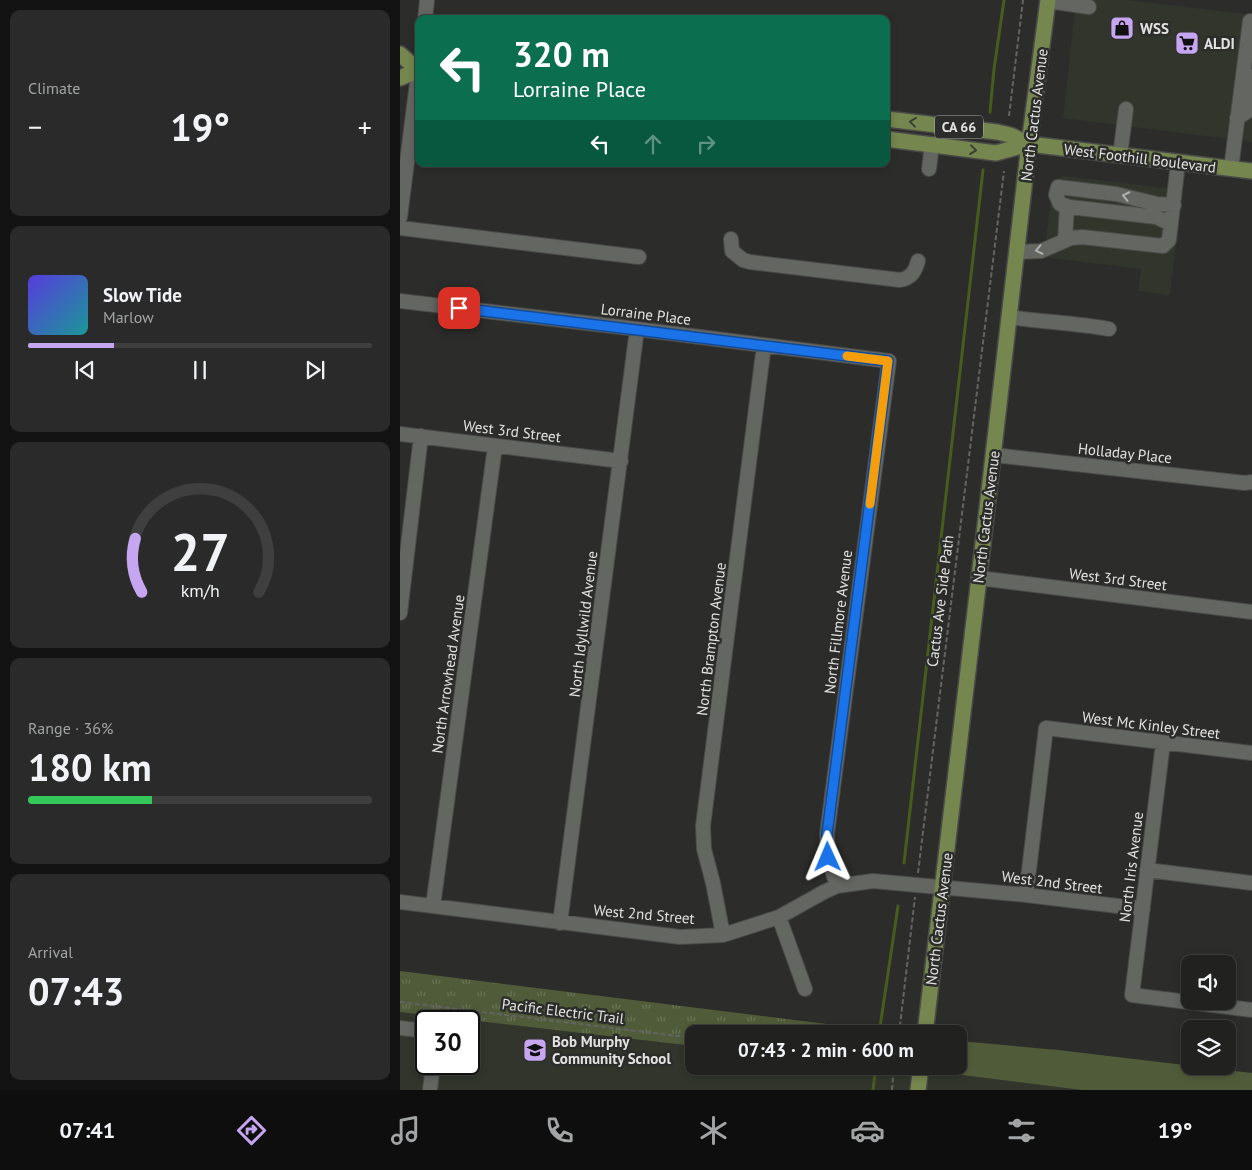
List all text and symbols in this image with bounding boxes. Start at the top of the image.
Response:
shop icon: WSS [1109,15,1135,41]
place label: WSS [1140,19,1169,38]
supermarket icon: ALDI [1174,30,1200,56]
text: 320 m [513,31,610,77]
place label: ALDI [1204,34,1235,53]
icon: left [430,35,495,100]
street label: North Cactus Avenue [1016,48,1052,182]
text: Lorraine Place [513,75,646,103]
text: Climate [28,78,80,98]
text: 19° [170,102,230,151]
text: − [28,108,42,145]
text: + [358,108,372,145]
road number: CA 66 [935,115,983,138]
one-way arrow [909,117,917,128]
icon: left [586,130,614,158]
icon: ahead [639,130,667,158]
icon: right [692,130,720,158]
street label: West Foothill Boulevard [1063,139,1217,177]
one-way arrow [969,144,977,155]
one-way arrow [1122,191,1130,202]
one-way arrow [1034,244,1043,254]
text: Slow Tide [103,283,182,307]
pin [438,287,480,329]
icon: arrive [445,294,473,322]
street label: Lorraine Place [600,299,692,329]
text: Marlow [103,307,154,327]
icon: previous [71,356,99,384]
icon: pause [186,356,214,384]
icon: next [301,356,329,384]
street label: West 3rd Street [462,416,562,446]
street label: Holladay Place [1077,439,1173,467]
street label: North Cactus Avenue [968,450,1004,584]
text: 27 [171,518,229,585]
street label: Cactus Ave Side Path [922,534,958,668]
street label: North Fillmore Avenue [820,549,856,695]
street label: North Idyllwild Avenue [565,550,601,698]
street label: North Brampton Avenue [692,561,730,717]
street label: West 3rd Street [1068,564,1168,594]
text: km/h [180,579,220,602]
street label: North Arrowhead Avenue [427,593,469,755]
street label: West Mc Kinley Street [1081,707,1221,743]
text: Range · 36% [28,718,113,738]
text: 180 km [28,742,152,791]
street label: North Iris Avenue [1115,811,1147,923]
position arrow [801,830,853,882]
street label: North Cactus Avenue [921,852,957,986]
street label: West 2nd Street [1000,866,1104,898]
street label: West 2nd Street [593,900,695,928]
text: Arrival [28,942,73,962]
map controls [1181,955,1236,1075]
button: sound [1181,955,1236,1010]
text: 07:43 [28,966,124,1015]
street label: Pacific Electric Trail [501,994,626,1028]
speed limit sign: 30 [415,1010,480,1075]
button: layers [1181,1020,1236,1075]
place label: Bob Murphy Community School [552,1032,671,1068]
school or university icon: Bob Murphy Community School [522,1037,548,1063]
text: 07:43 · 2 min · 600 m [738,1038,914,1062]
icon: directions [234,1113,269,1148]
icon: music [388,1113,423,1148]
icon: phone [542,1113,577,1148]
icon: climate [696,1113,731,1148]
icon: car [850,1113,885,1148]
icon: filters [1004,1113,1039,1148]
text: 07:41 [59,1116,115,1144]
text: 19° [1158,1116,1192,1144]

